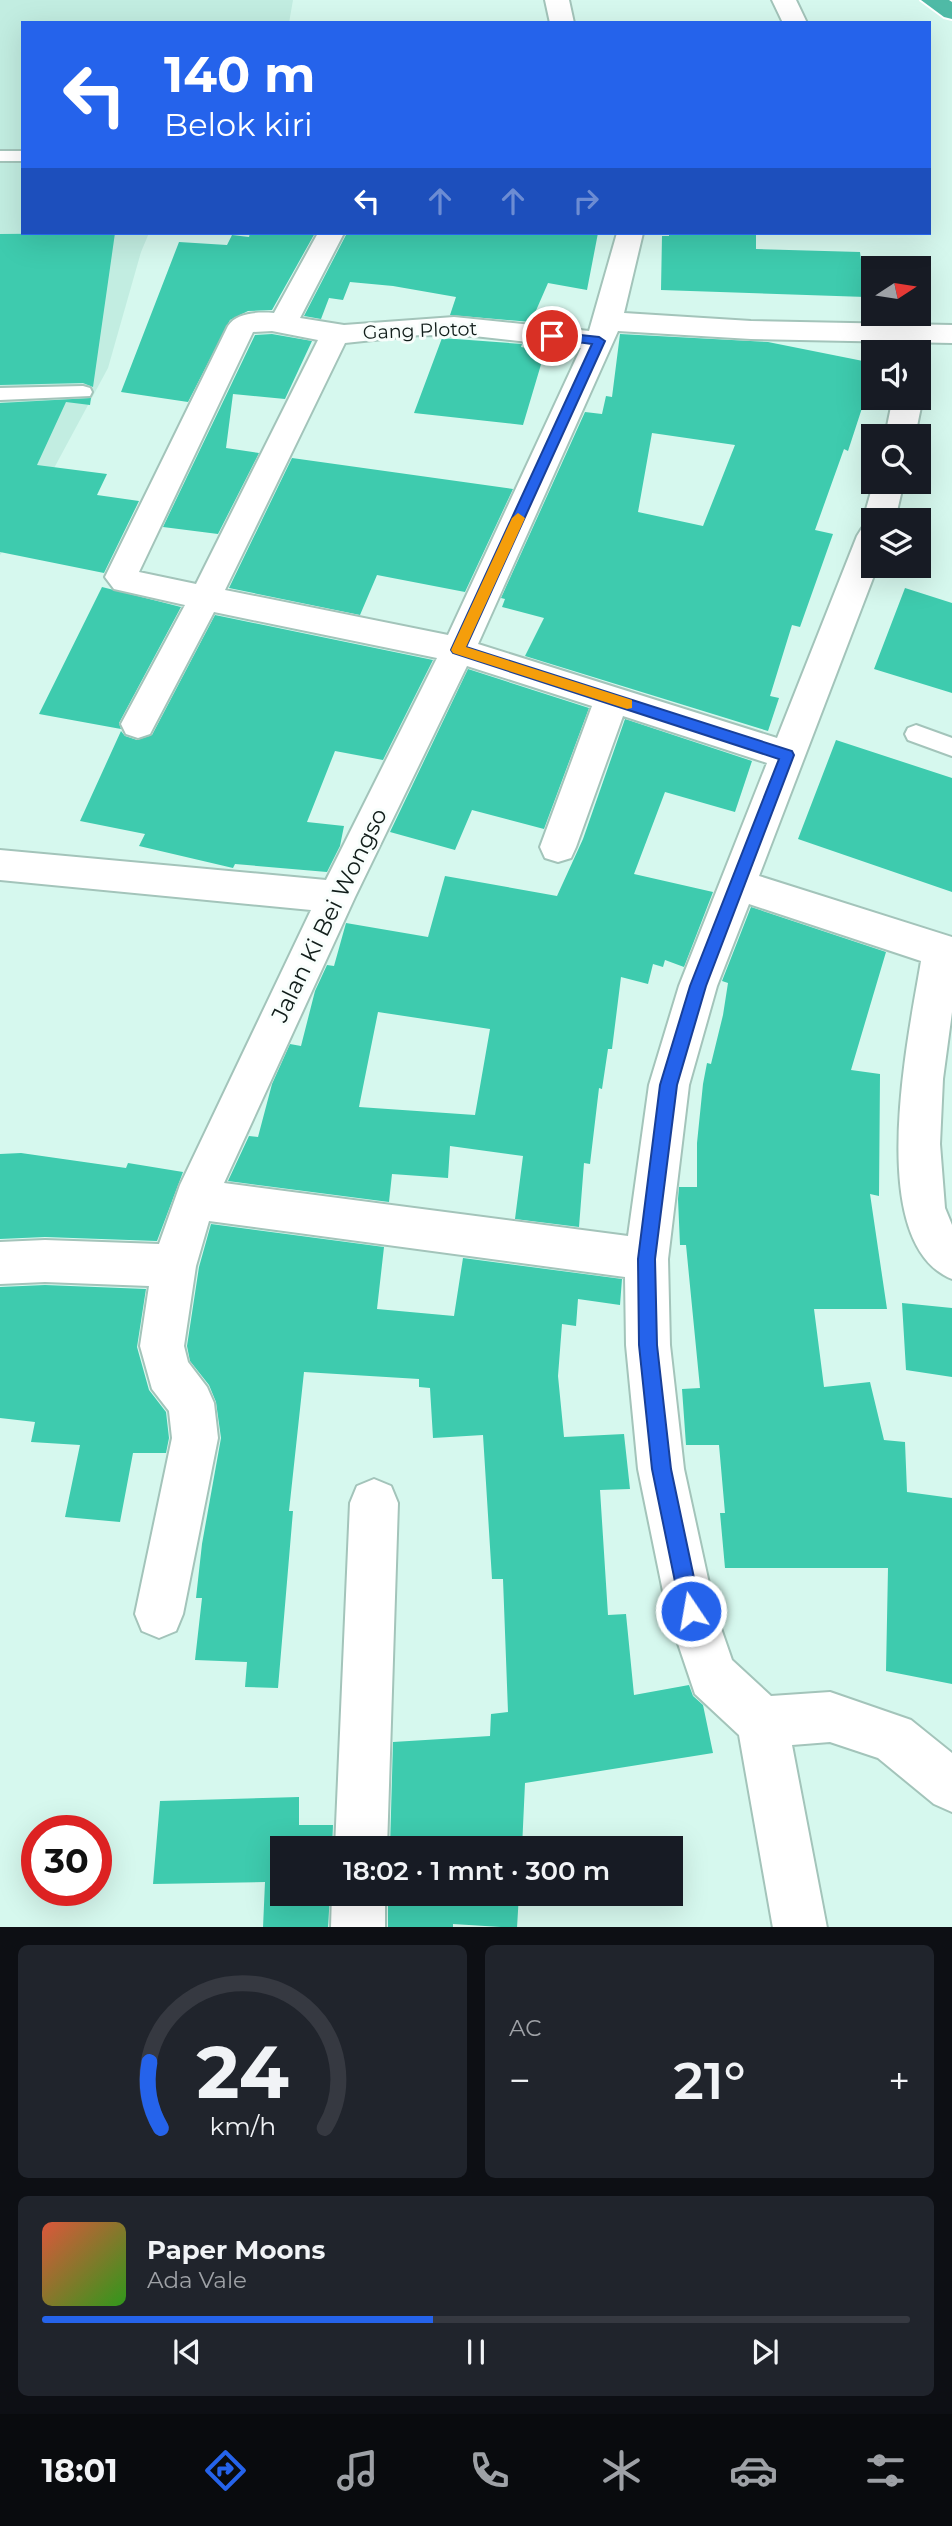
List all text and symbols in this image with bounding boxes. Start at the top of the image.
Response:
text: 140 m [164,45,316,104]
icon: left [49,49,140,140]
text: Belok kiri [164,105,313,144]
icon: left [348,182,386,220]
icon: ahead [421,182,459,220]
icon: ahead [494,182,532,220]
icon: right [567,182,605,220]
north arrow [861,256,931,326]
map controls [861,256,931,578]
pin [522,306,582,366]
street label: Gang Plotot [362,317,478,344]
icon: arrive [533,317,571,355]
button: sound [861,340,931,410]
button: search [861,424,931,494]
button: layers [861,508,931,578]
street label: Jalan Ki Bei Wongso [265,804,393,1027]
position arrow [654,1574,728,1648]
speed limit sign: 30 [21,1815,112,1906]
text: 18:02 · 1 mnt · 300 m [343,1855,610,1887]
text: AC [509,2014,542,2042]
text: 24 [196,2028,289,2116]
text: 21° [674,2049,745,2112]
text: − [509,2057,531,2104]
text: + [888,2057,910,2104]
text: km/h [209,2110,276,2140]
text: Paper Moons [147,2234,325,2266]
text: Ada Vale [147,2266,247,2294]
icon: previous [168,2333,206,2371]
icon: pause [457,2333,495,2371]
icon: next [746,2333,784,2371]
icon: directions [201,2446,250,2495]
icon: music [333,2446,382,2495]
icon: phone [465,2446,514,2495]
icon: climate [597,2446,646,2495]
icon: car [729,2446,778,2495]
icon: filters [861,2446,910,2495]
text: 18:01 [42,2451,118,2490]

